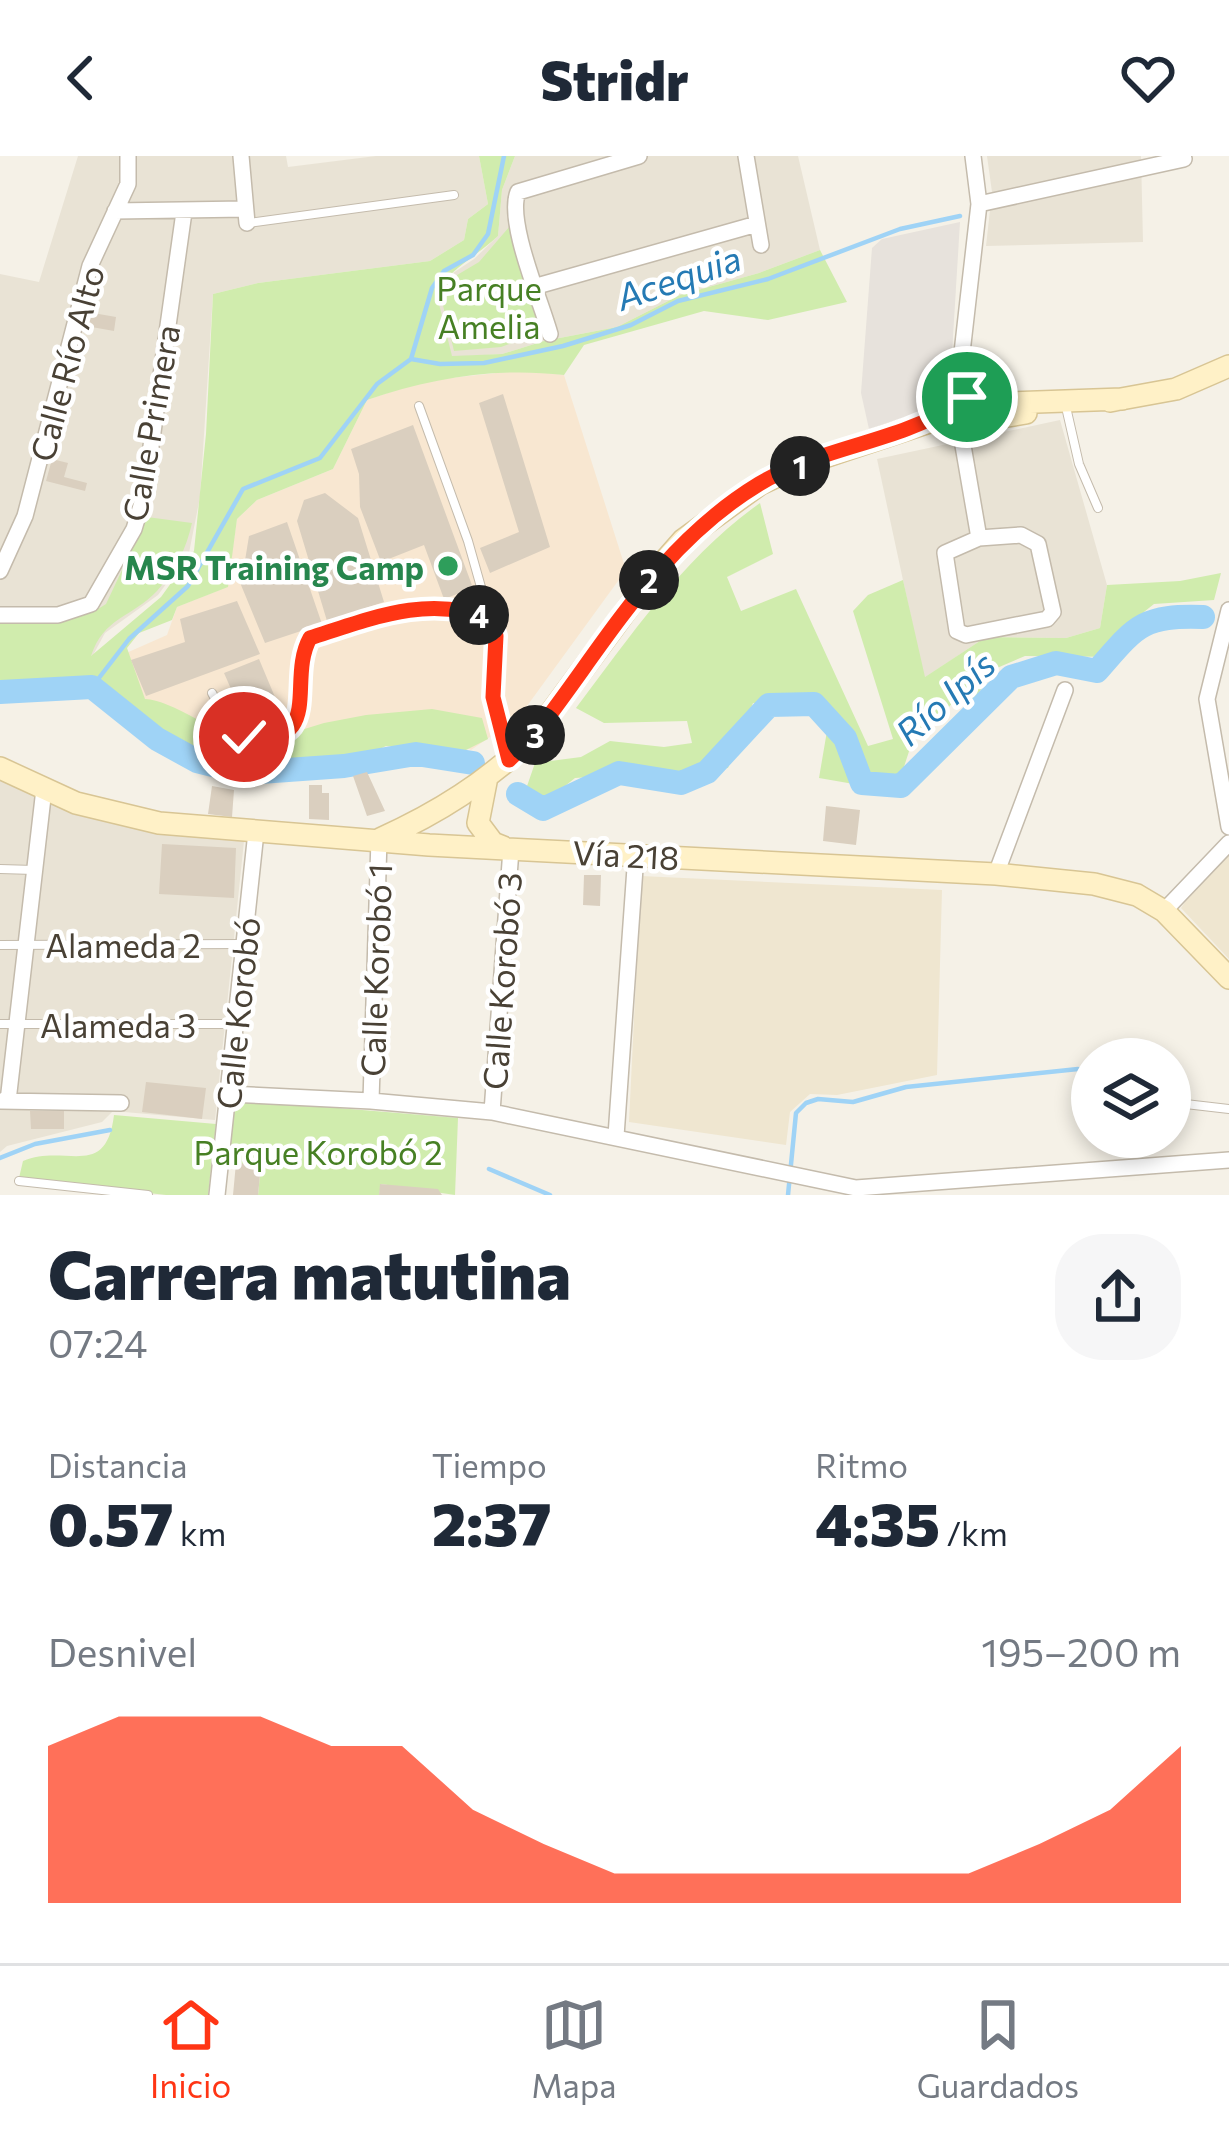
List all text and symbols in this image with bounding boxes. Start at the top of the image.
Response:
icon: back [48,45,114,111]
text: Stridr [540,45,689,111]
icon: heart [1115,45,1181,111]
water label: Acequia [609,234,746,318]
street label: Calle Río Alto [20,261,112,465]
park label: Parque Amelia [436,267,542,346]
street label: Calle Primera [113,321,187,525]
pin [916,346,1018,448]
icon: arrive [934,364,1000,430]
pin: 1 [770,436,830,496]
text: 1 [793,445,807,486]
place label: MSR Training Camp [124,546,424,587]
pin: 2 [619,550,679,610]
marker: MSR Training Camp [435,553,461,579]
text: 2 [640,559,658,600]
pin: 4 [449,585,509,645]
text: 4 [469,594,489,635]
water label: Río Ipís [885,641,1003,753]
pin [193,686,295,788]
icon: check [211,704,277,770]
pin: 3 [505,705,565,765]
text: 3 [525,714,545,755]
street label: Vía 218 [572,831,680,877]
street label: Calle Korobó 1 [351,863,399,1077]
street label: Calle Korobó 3 [473,871,529,1091]
street label: Calle Korobó [207,915,267,1111]
street label: Alameda 2 [45,924,201,965]
street label: Alameda 3 [40,1004,196,1045]
map controls [1071,1038,1191,1158]
button: layers [1071,1038,1191,1158]
park label: Parque Korobó 2 [194,1131,442,1172]
text: Carrera matutina [48,1232,571,1313]
button: share [1055,1234,1181,1360]
text: 07:24 [48,1318,147,1366]
text: Distancia [48,1444,187,1485]
text: Tiempo [432,1444,547,1485]
text: Ritmo [815,1444,908,1485]
text: 0.57 [48,1485,173,1558]
text: 2:37 [432,1485,551,1558]
text: 4:35 [815,1485,940,1558]
text: km [173,1512,226,1553]
text: /km [940,1512,1008,1553]
text: Desnivel [48,1627,197,1675]
text: 195–200 m [981,1627,1181,1675]
tab: Inicio [150,1992,231,2105]
tab: Mapa [531,1992,617,2105]
tab: Guardados [917,1992,1079,2105]

